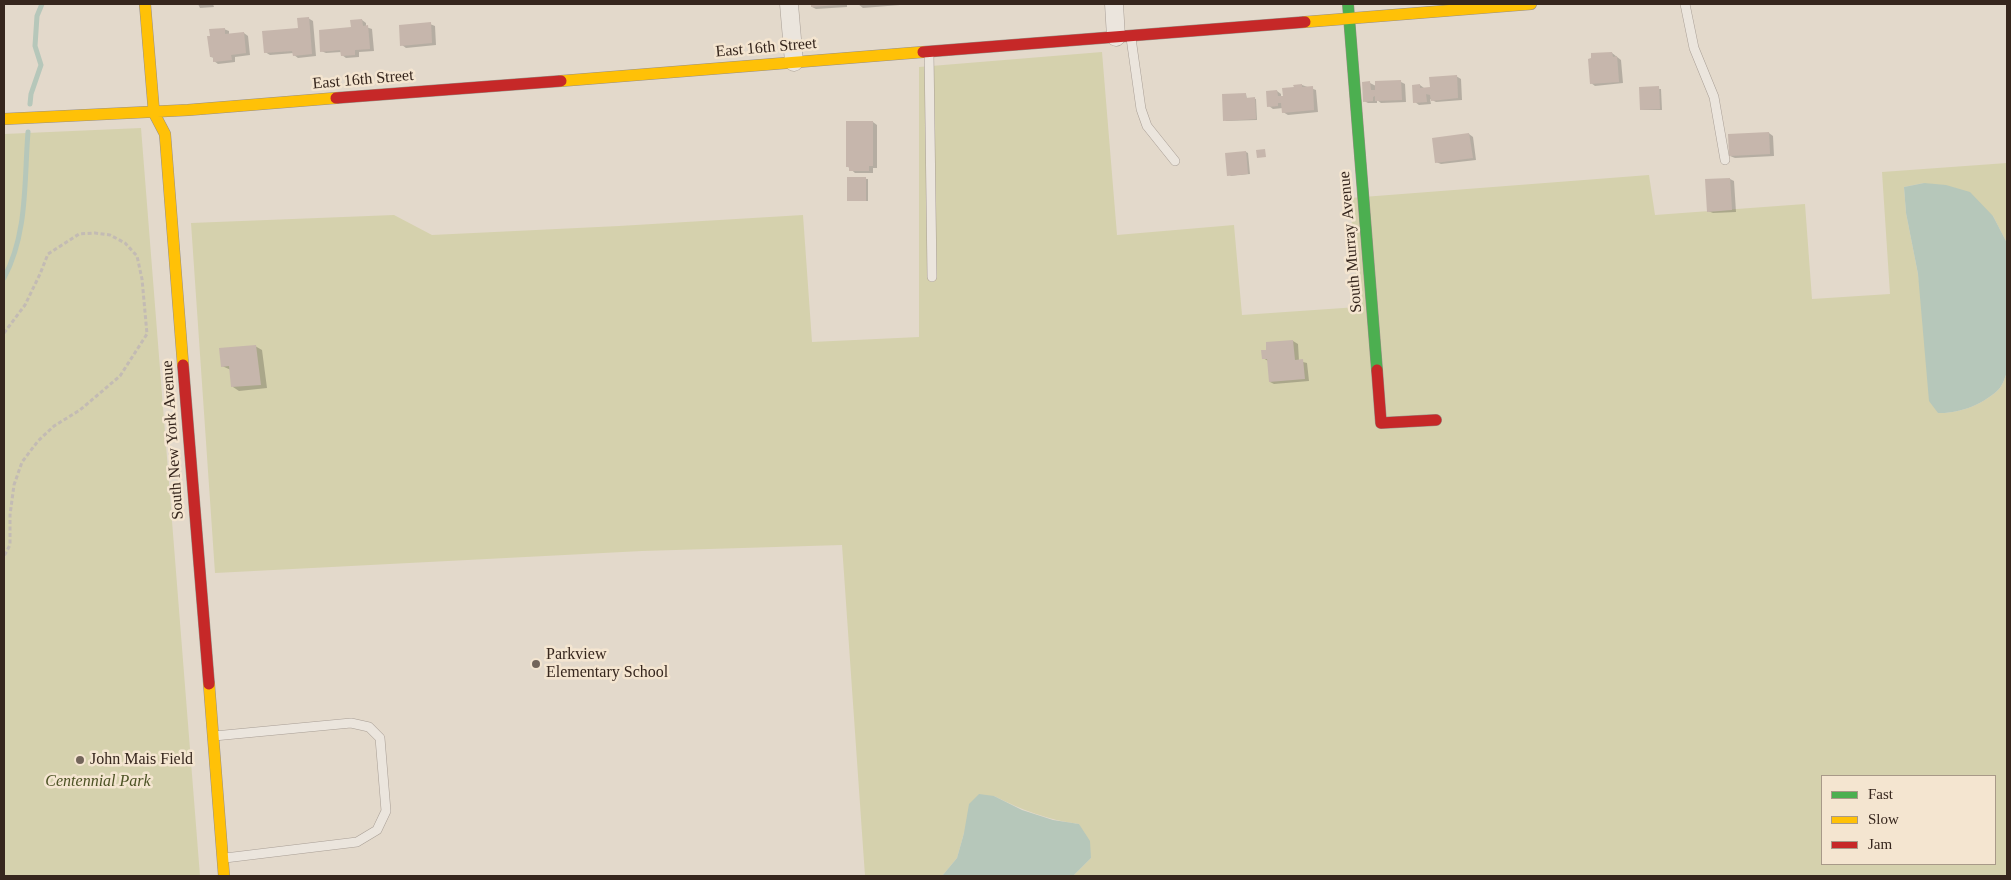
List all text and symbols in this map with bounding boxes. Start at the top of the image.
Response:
street label: East 16th Street [715,34,817,62]
street label: East 16th Street [312,66,414,94]
street label: South Murray Avenue [1335,170,1367,314]
street label: South New York Avenue [158,360,188,520]
place label: Parkview Elementary School [546,645,668,683]
marker: Parkview Elementary School [530,658,542,670]
place label: John Mais Field [90,750,193,770]
marker: John Mais Field [74,754,86,766]
park label: Centennial Park [45,772,151,792]
legend [1821,775,1996,865]
text: Fast [1868,786,1893,802]
text: Slow [1868,811,1899,827]
text: Jam [1868,836,1892,852]

